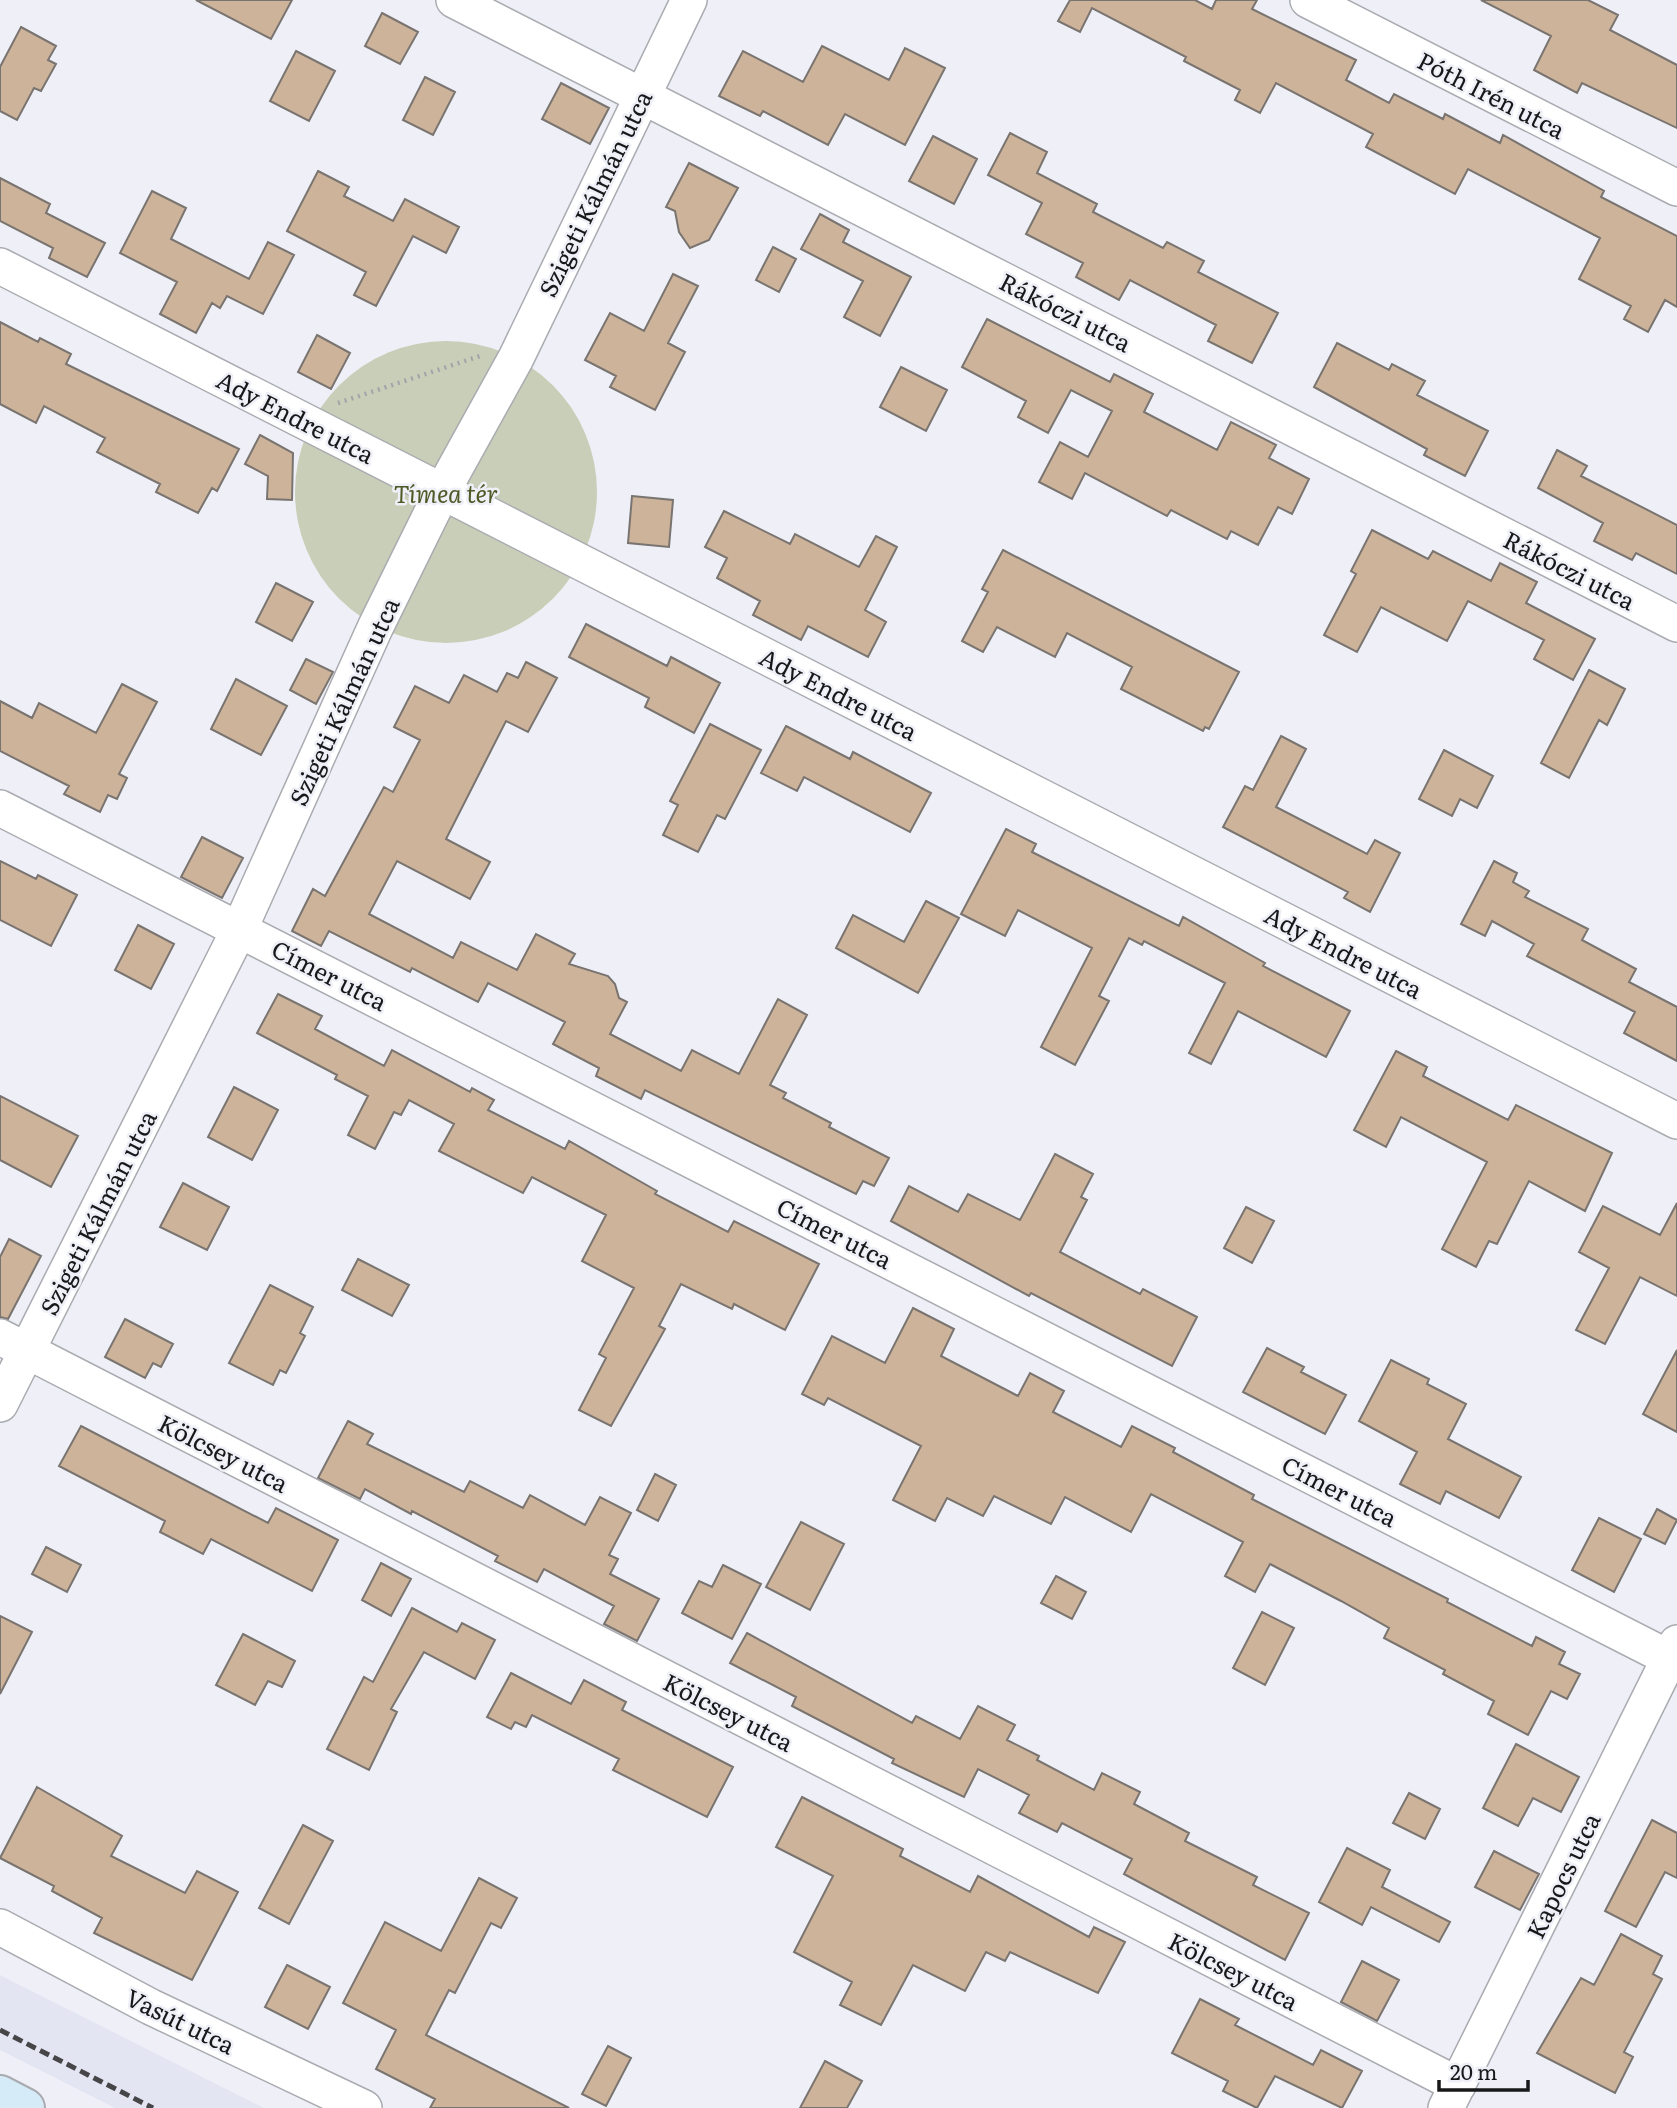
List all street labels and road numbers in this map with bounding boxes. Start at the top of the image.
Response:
street label: Póth Irén utca [1412,42,1572,146]
street label: Szigeti Kálmán utca [529,84,659,302]
street label: Rákóczi utca [994,263,1138,359]
street label: Ady Endre utca [211,361,381,471]
street label: Rákóczi utca [1498,521,1642,617]
street label: Szigeti Kálmán utca [279,591,407,811]
street label: Ady Endre utca [754,638,924,748]
street label: Ady Endre utca [1259,896,1429,1006]
street label: Címer utca [266,930,394,1018]
street label: Szigeti Kálmán utca [30,1103,164,1321]
street label: Címer utca [771,1188,899,1276]
street label: Kölcsey utca [153,1404,295,1500]
street label: Címer utca [1276,1446,1404,1534]
street label: Kölcsey utca [658,1663,800,1759]
street label: Kapocs utca [1516,1806,1608,1944]
street label: Kölcsey utca [1163,1922,1305,2018]
street label: Vasút utca [121,1979,242,2062]

